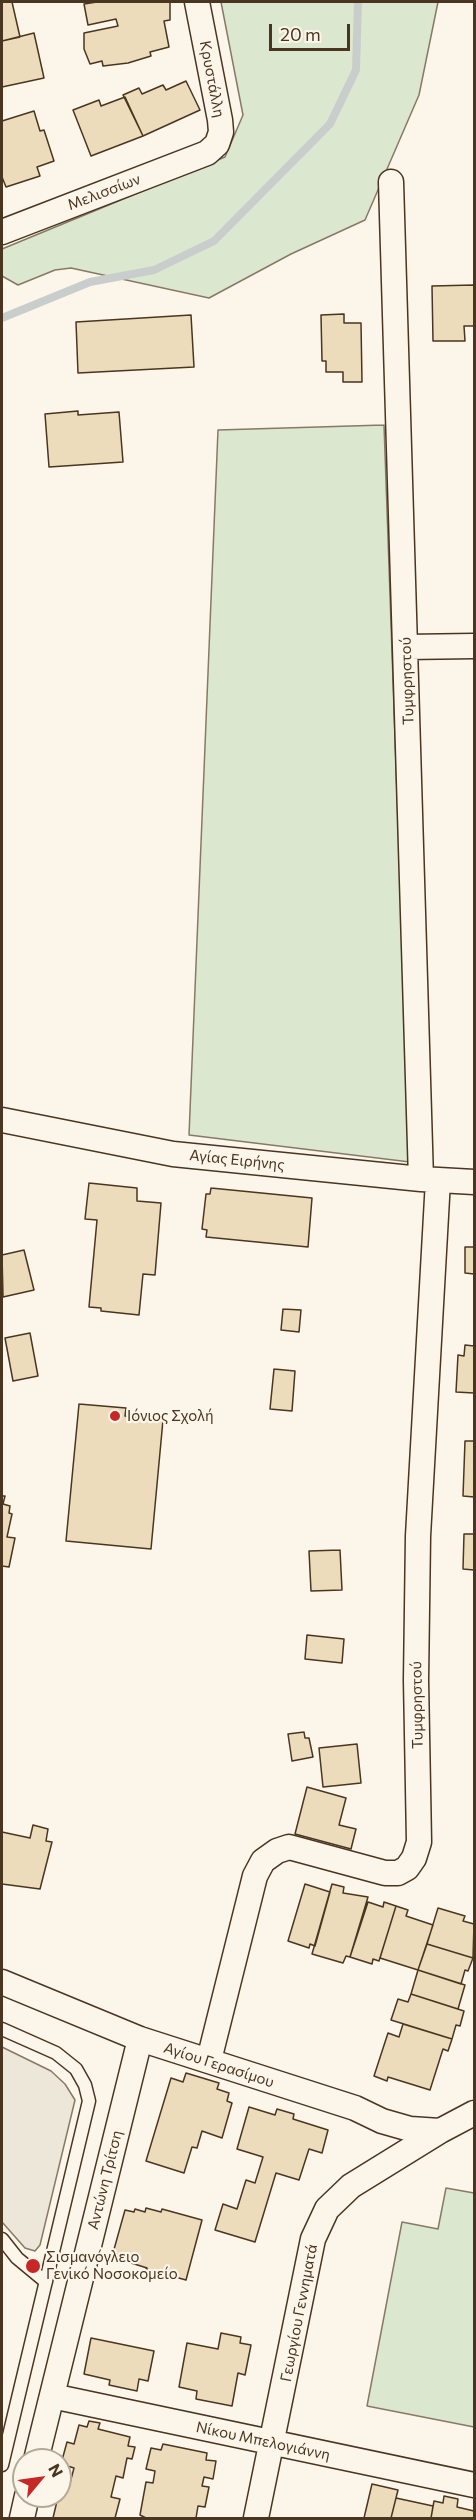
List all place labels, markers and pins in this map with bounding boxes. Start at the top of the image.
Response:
place label: Ιόνιος Σχολή [127,1407,214,1425]
marker: Ιόνιος Σχολή [108,1409,122,1423]
place label: Σισμανόγλειο Γενικό Νοσοκομείο [46,2248,178,2283]
marker: Σισμανόγλειο Γενικό Νοσοκομείο [24,2257,42,2275]

